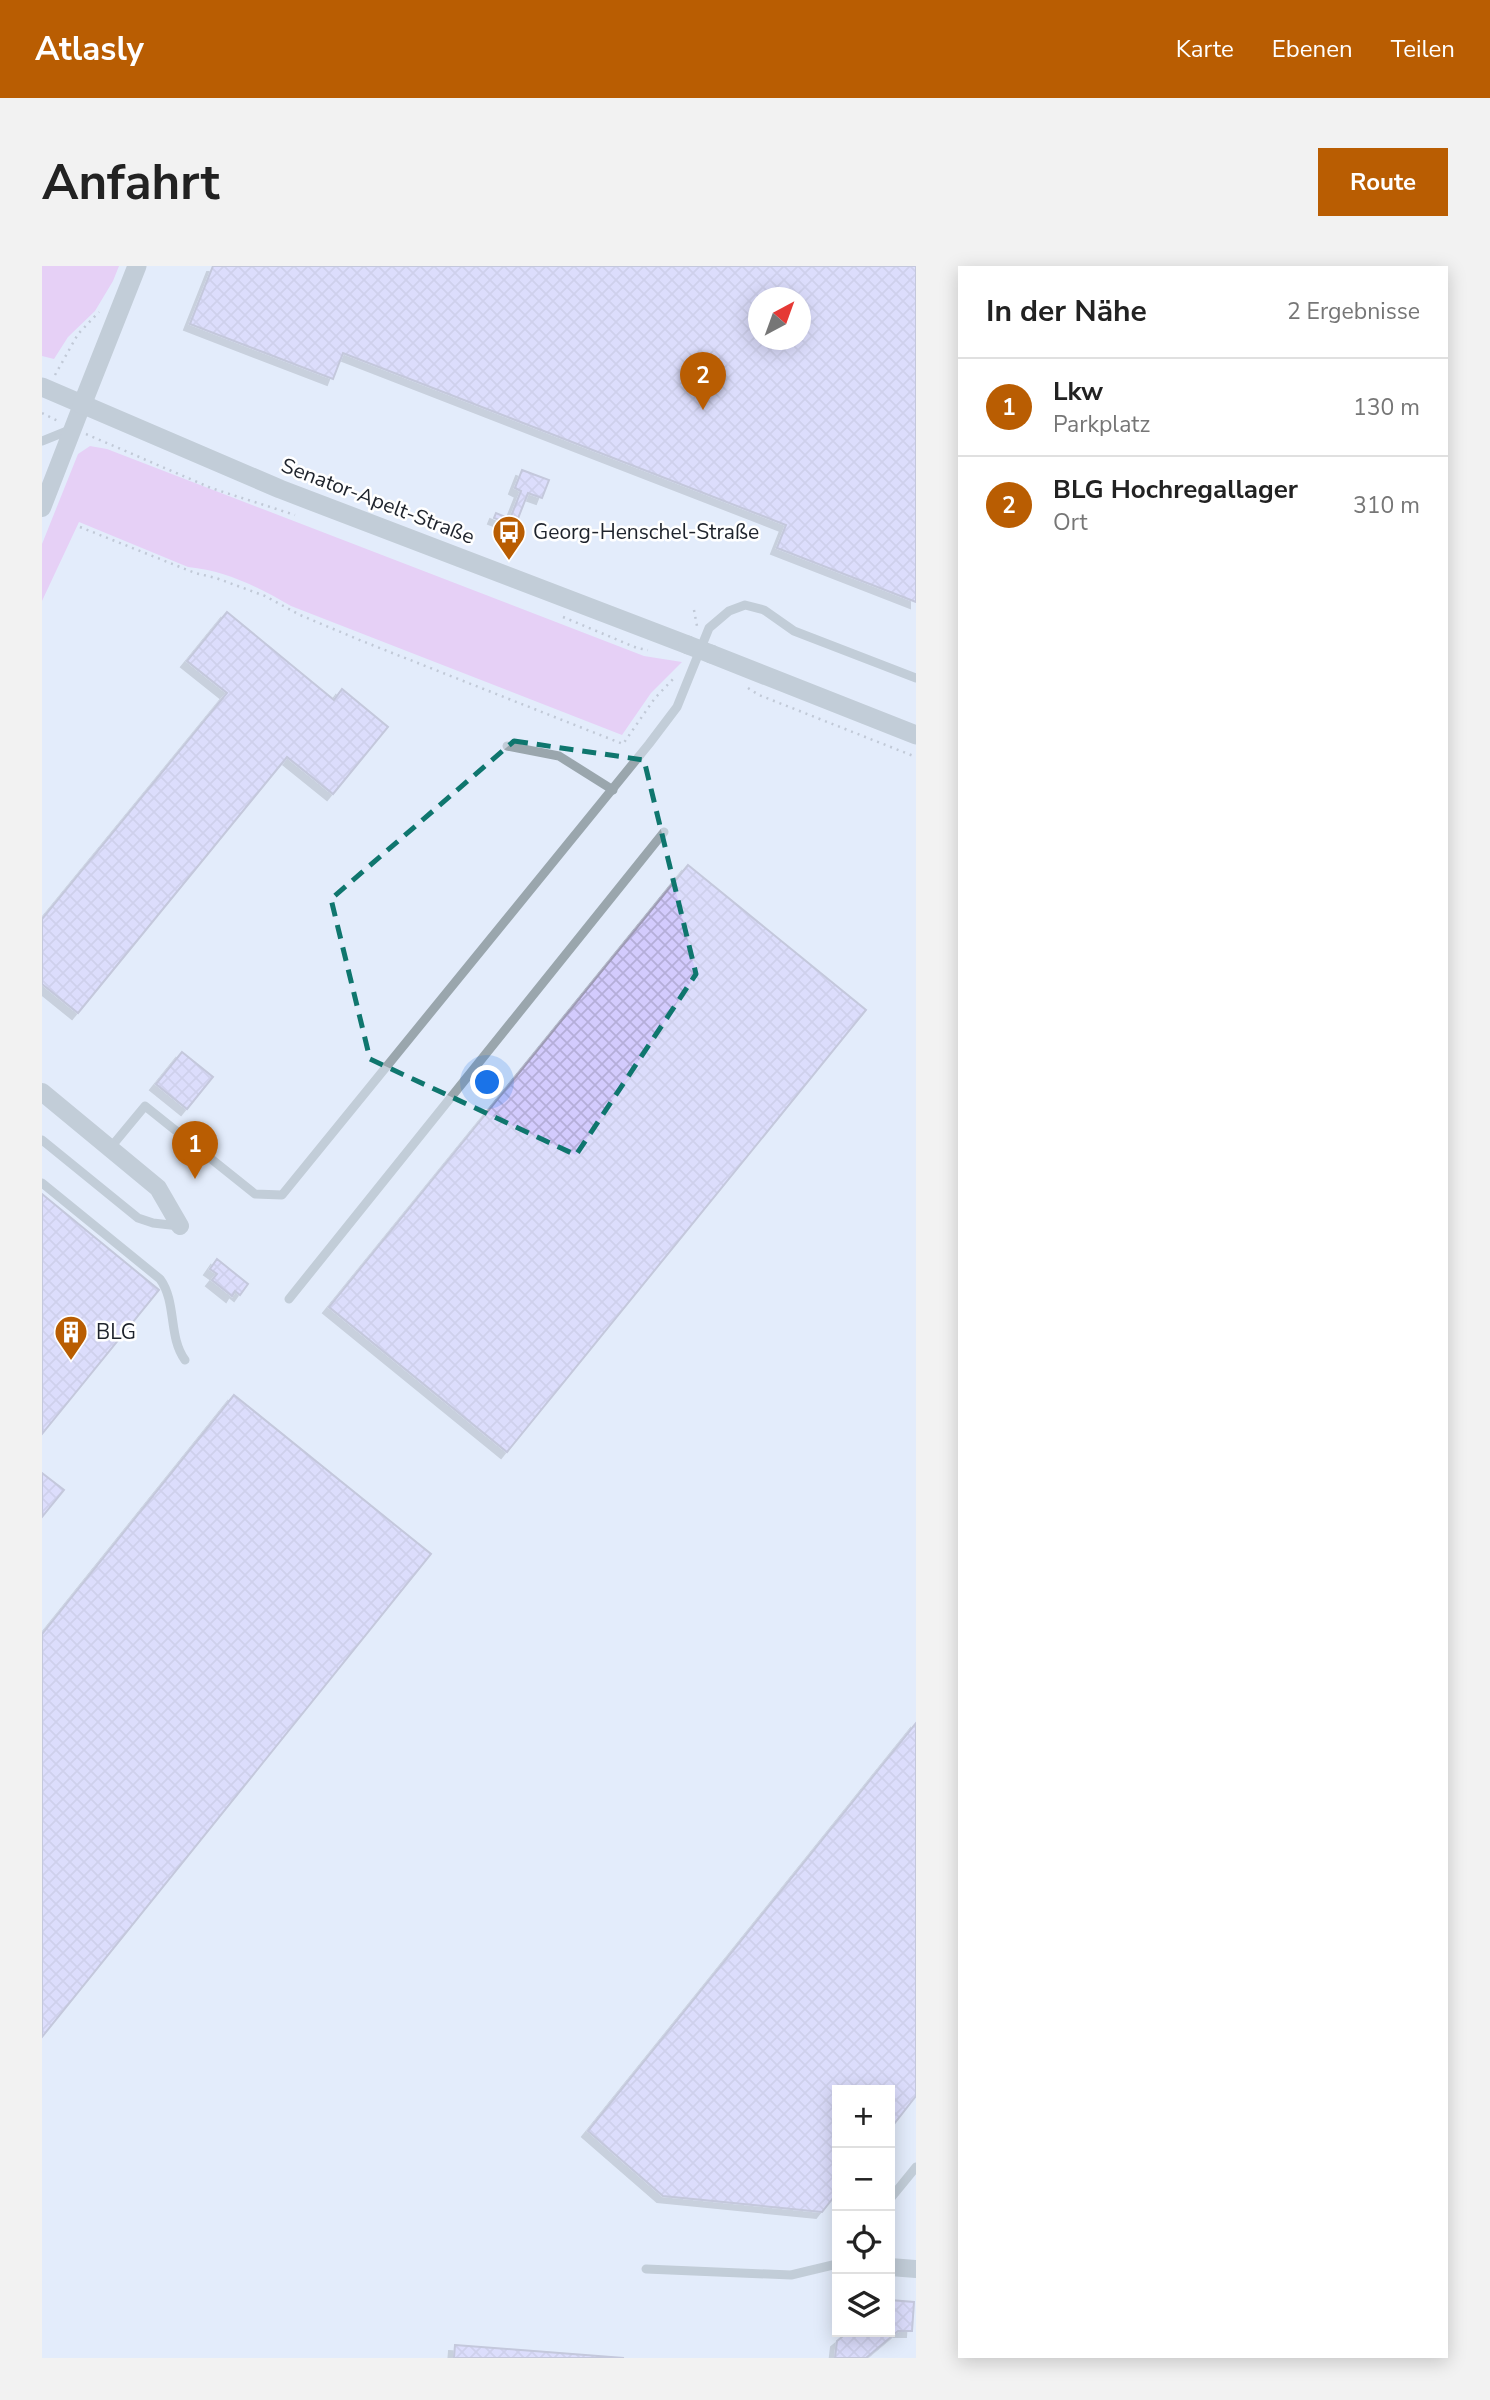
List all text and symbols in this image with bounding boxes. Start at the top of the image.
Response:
text: Atlasly [35,27,144,72]
text: Karte [1176,33,1234,65]
text: Ebenen [1272,33,1353,65]
text: Teilen [1391,33,1455,65]
button: Route [1318,148,1448,216]
text: Anfahrt [42,149,220,216]
north arrow [748,287,811,350]
text: In der Nähe [986,291,1147,332]
text: 2 Ergebnisse [1287,296,1420,327]
pin: 2 [680,352,726,410]
text: Lkw [1053,374,1103,409]
text: 1 [1002,392,1016,423]
text: 130 m [1353,392,1420,423]
text: Parkplatz [1053,409,1150,440]
street label: Senator-Apelt-Straße [277,451,479,551]
text: BLG Hochregallager [1053,472,1298,507]
text: 2 [1002,490,1016,521]
text: 310 m [1353,490,1420,521]
text: Ort [1053,507,1088,538]
bus stop icon: Georg-Henschel-Straße [490,513,528,562]
place label: Georg-Henschel-Straße [533,518,759,546]
your location [470,1065,504,1099]
pin: 1 [172,1121,218,1179]
building icon: BLG [52,1313,90,1362]
place label: BLG [96,1318,136,1346]
map controls [832,2085,895,2337]
button: + [832,2085,895,2148]
button: − [832,2148,895,2211]
button: locate [832,2211,895,2274]
button: layers [832,2274,895,2337]

